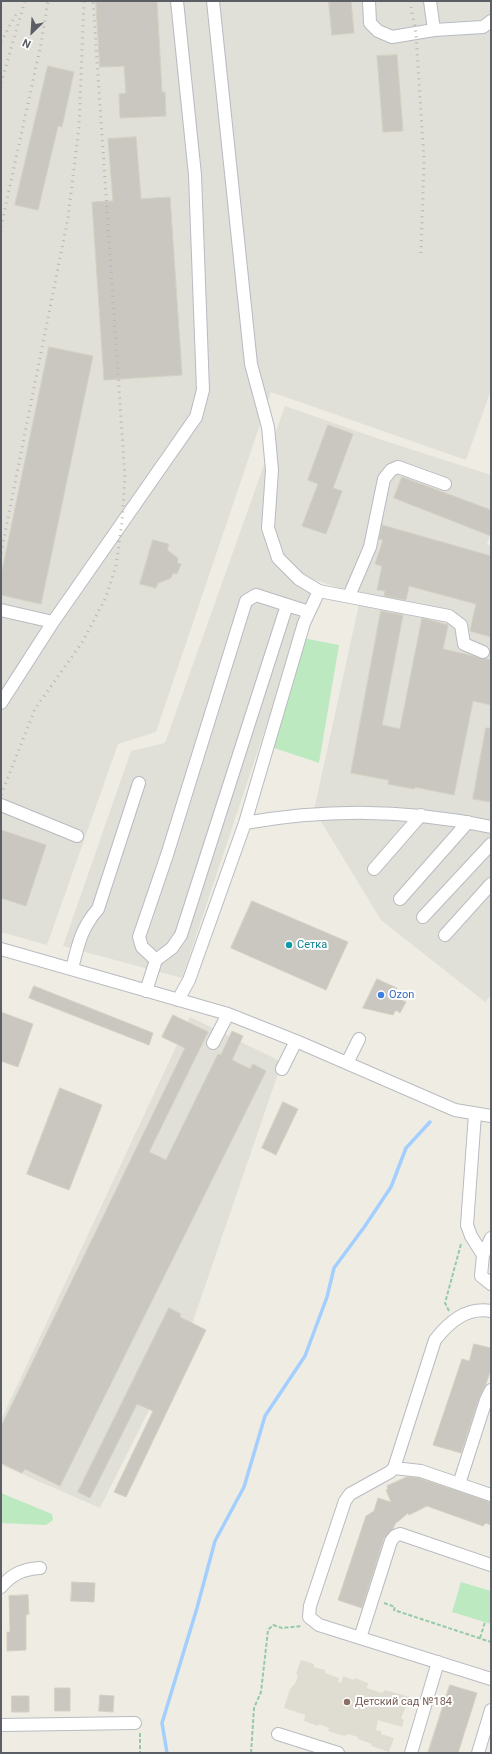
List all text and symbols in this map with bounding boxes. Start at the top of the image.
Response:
north arrow [12,12,52,52]
text: N [20,36,33,51]
place label: Сетка [297,938,327,952]
marker: Сетка [284,940,294,950]
place label: Ozon [389,988,414,1002]
marker: Ozon [376,990,386,1000]
place label: Детский сад №184 [355,1695,452,1709]
marker: Детский сад №184 [342,1697,352,1707]

